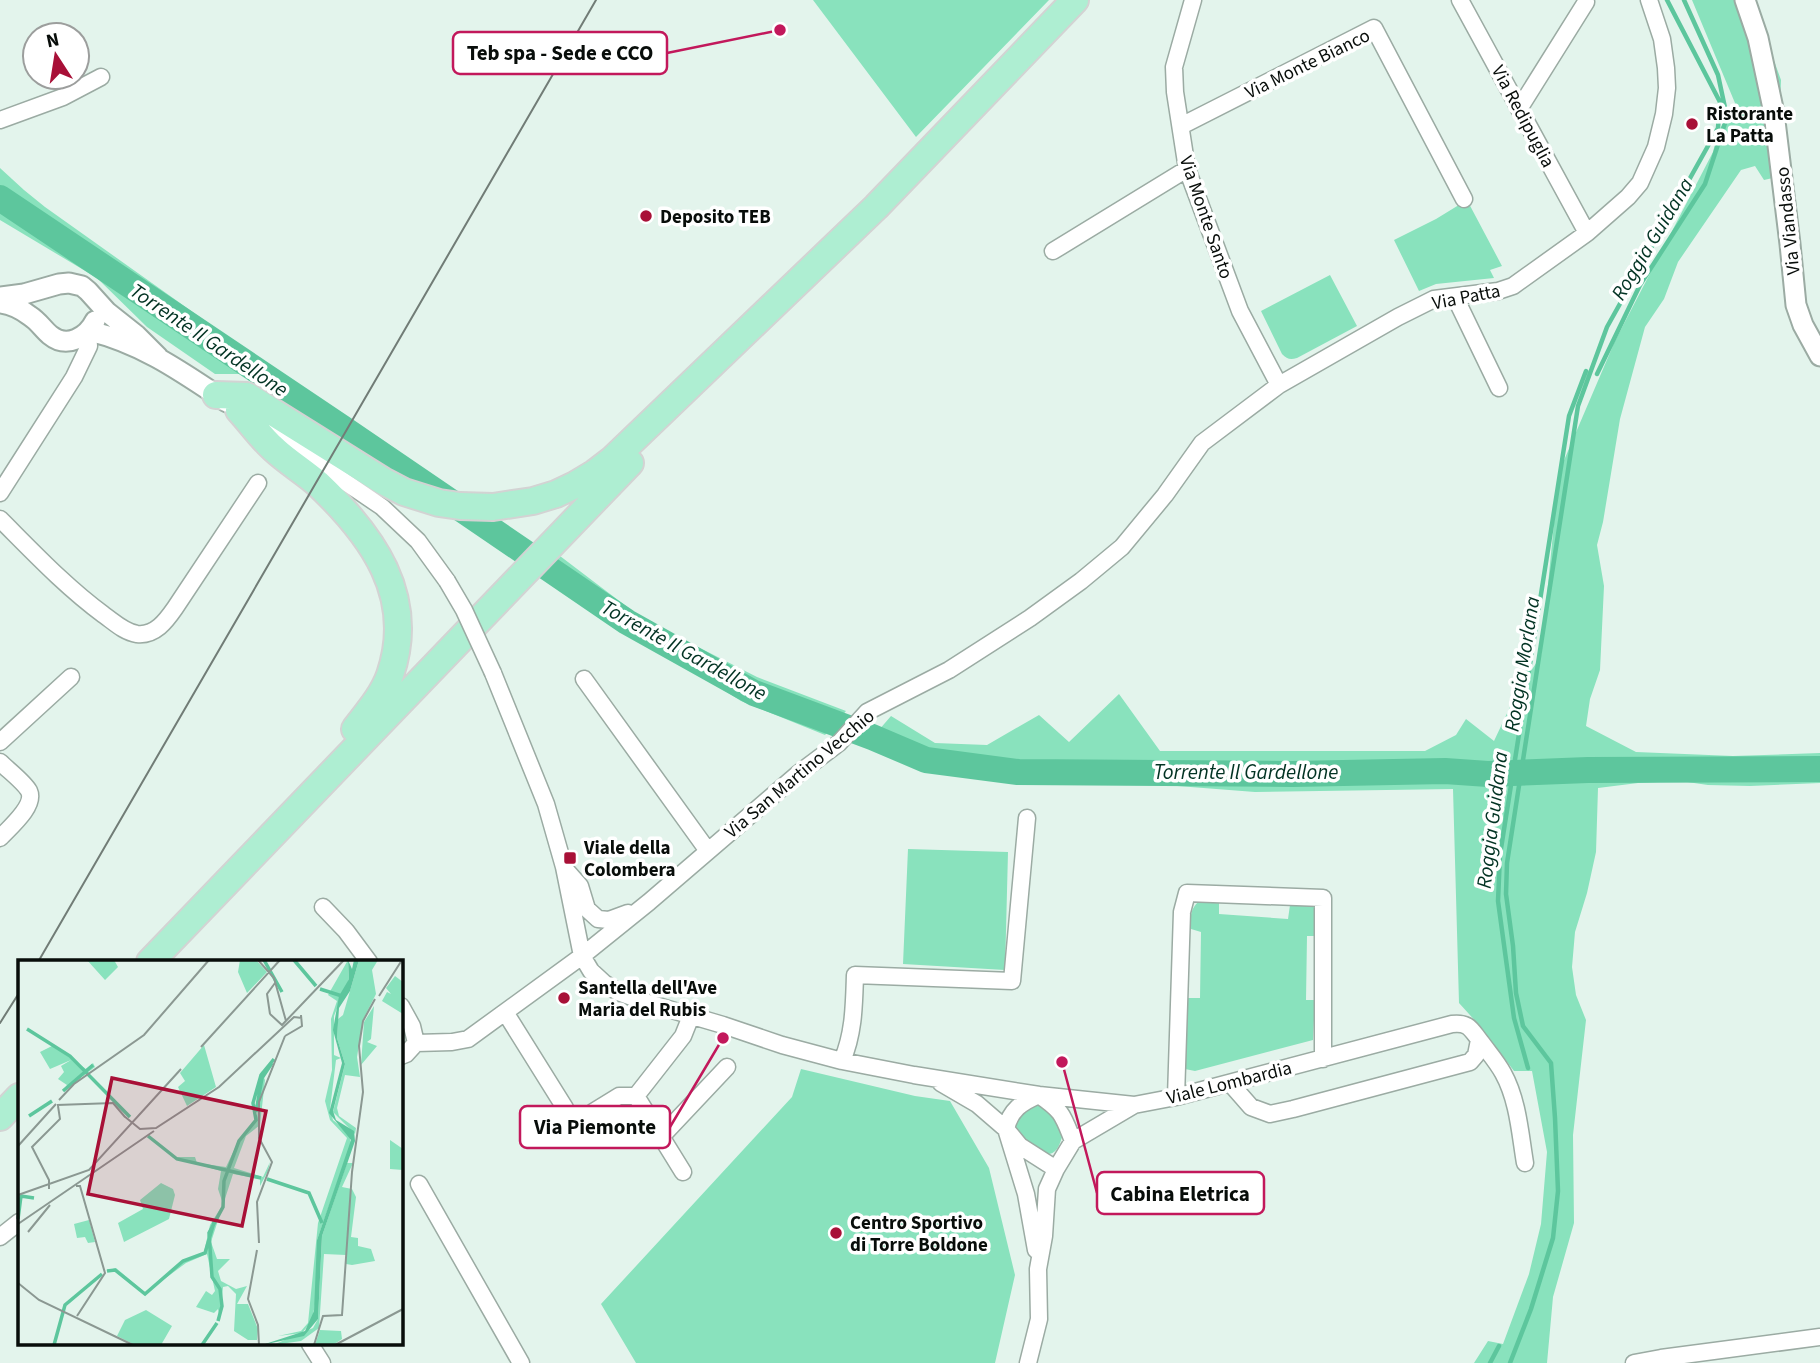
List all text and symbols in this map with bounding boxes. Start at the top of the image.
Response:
north arrow [21,21,91,91]
street label: Via Monte Bianco [1241,22,1375,106]
text: N [44,26,62,55]
callout: Teb spa - Sede e CCO [453,32,667,74]
text: Teb spa - Sede e CCO [467,38,653,68]
street label: Via Redipuglia [1484,61,1561,173]
place label: Ristorante La Patta [1706,101,1793,150]
marker: Ristorante La Patta [1684,116,1700,132]
street label: Via Monte Santo [1172,152,1239,283]
street label: Via Viandasso [1769,165,1808,276]
water label: Roggia Guidana [1604,172,1700,306]
place label: Deposito TEB [660,204,771,231]
marker: Deposito TEB [638,208,654,224]
water label: Torrente Il Gardellone [124,276,294,404]
street label: Via Patta [1430,278,1503,317]
water label: Torrente Il Gardellone [596,592,772,708]
water label: Roggia Morlana [1497,594,1547,734]
street label: Via San Martino Vecchio [719,703,881,845]
water label: Roggia Guidana [1469,750,1515,890]
water label: Torrente Il Gardellone [1154,757,1338,787]
place label: Viale della Colombera [583,835,676,884]
marker: Viale della Colombera [562,850,578,866]
inset map [18,960,402,1346]
place label: Santella dell'Ave Maria del Rubis [578,975,717,1024]
marker: Santella dell'Ave Maria del Rubis [556,990,572,1006]
street label: Viale Lombardia [1164,1055,1295,1112]
callout: Via Piemonte [520,1106,670,1148]
text: Via Piemonte [533,1112,656,1142]
callout: Cabina Eletrica [1097,1172,1264,1214]
text: Cabina Eletrica [1110,1179,1250,1209]
place label: Centro Sportivo di Torre Boldone [850,1210,988,1259]
marker: Centro Sportivo di Torre Boldone [828,1225,844,1241]

